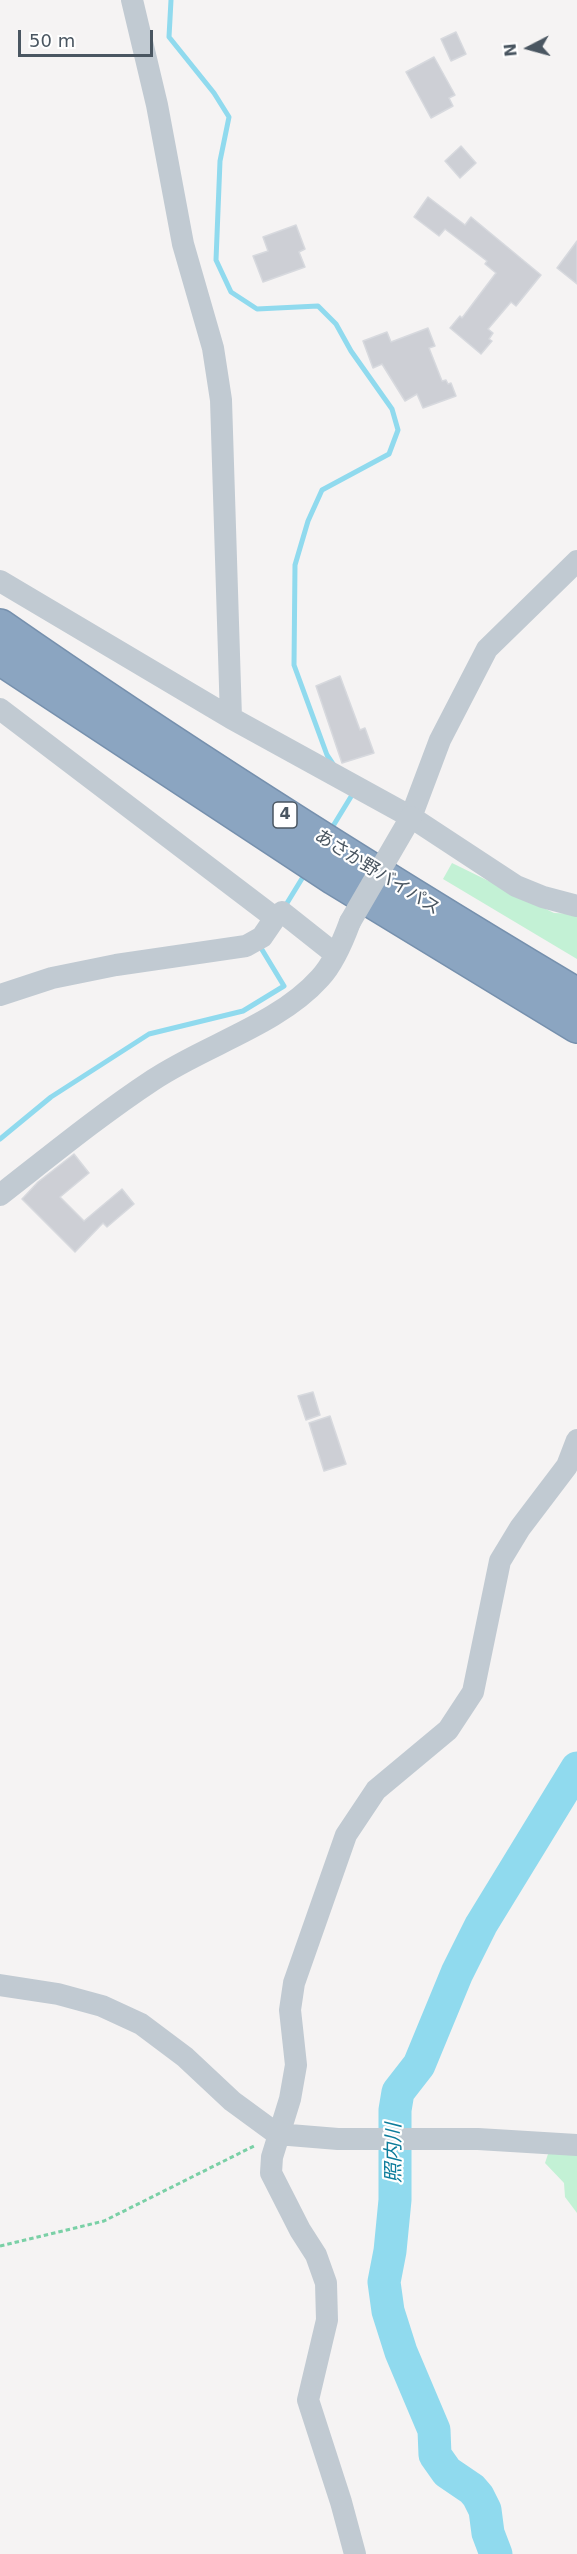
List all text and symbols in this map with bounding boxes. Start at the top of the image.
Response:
scale bar [21,18,156,56]
north arrow [499,18,559,78]
text: 50 m [29,30,75,51]
text: N [500,42,521,58]
road number: 4 [273,802,297,828]
street label: あさか野バイパス [310,826,444,920]
water label: 照内川 [383,2123,407,2183]

